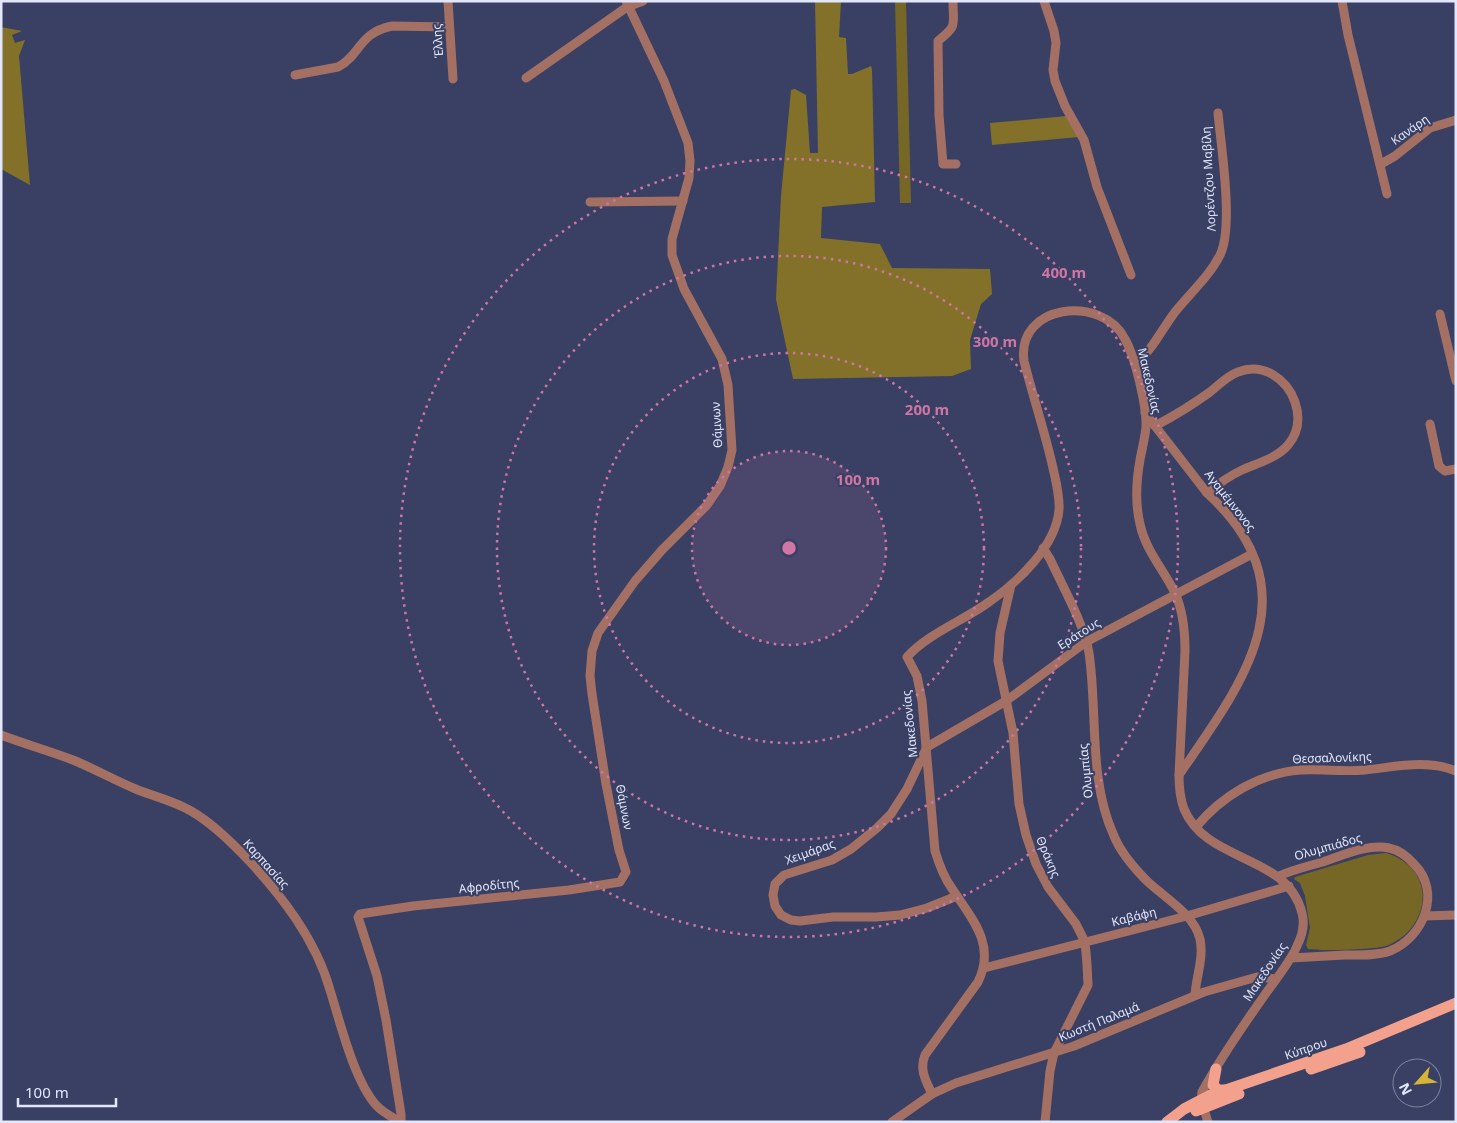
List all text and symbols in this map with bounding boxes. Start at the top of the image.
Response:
street label: Έλλης [428,23,447,59]
street label: Κανάρη [1387,110,1432,149]
street label: Λορέντζου Μαβίλη [1197,126,1220,232]
text: 400 m [1042,262,1086,282]
text: 300 m [973,331,1017,351]
street label: Μακεδονίας [1134,346,1165,416]
text: 200 m [905,399,949,419]
street label: Θάμνων [707,402,726,448]
street label: Αγαμέμνονος [1201,466,1260,535]
text: 100 m [836,469,880,489]
centre of rings [780,539,798,557]
street label: Εράτους [1054,614,1103,653]
street label: Μακεδονίας [898,689,921,759]
street label: Ολυμπίας [1074,743,1097,799]
street label: Θεσσαλονίκης [1292,748,1372,767]
street label: Θάμνων [612,783,637,831]
street label: Ολυμπιάδος [1292,829,1364,864]
street label: Θράκης [1032,833,1065,880]
street label: Καρπασίας [240,835,293,892]
street label: Χειμάρας [783,835,837,868]
street label: Αφροδίτης [458,874,520,897]
street label: Καβάφη [1110,903,1158,930]
street label: Μακεδονίας [1239,939,1291,1004]
street label: Κωστή Παλαμά [1056,997,1142,1045]
street label: Κύπρου [1282,1033,1329,1064]
north arrow [1392,1058,1442,1108]
scale bar [18,1076,115,1108]
text: N [1394,1080,1416,1099]
text: 100 m [25,1082,69,1102]

